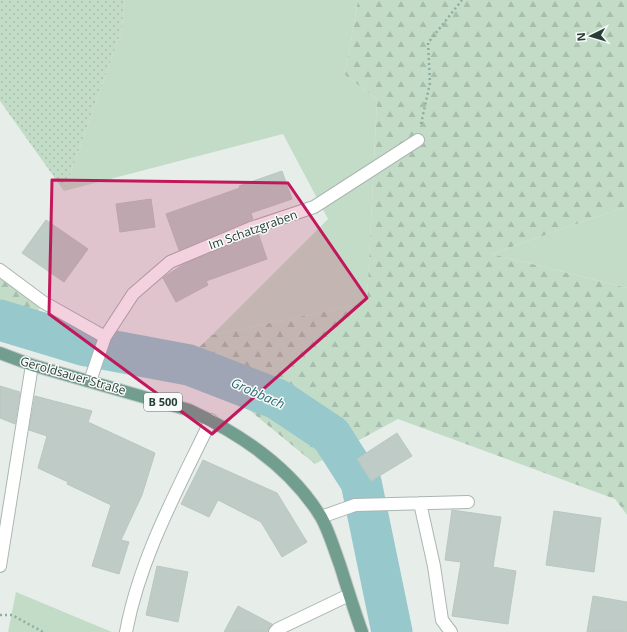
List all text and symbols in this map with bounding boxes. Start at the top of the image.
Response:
north arrow [571,16,611,56]
text: N [573,32,588,42]
street label: Im Schatzgraben [206,206,300,253]
street label: Geroldsauer Straße [18,352,128,399]
water label: Grobbach [228,373,288,413]
road number: B 500 [144,393,182,411]

